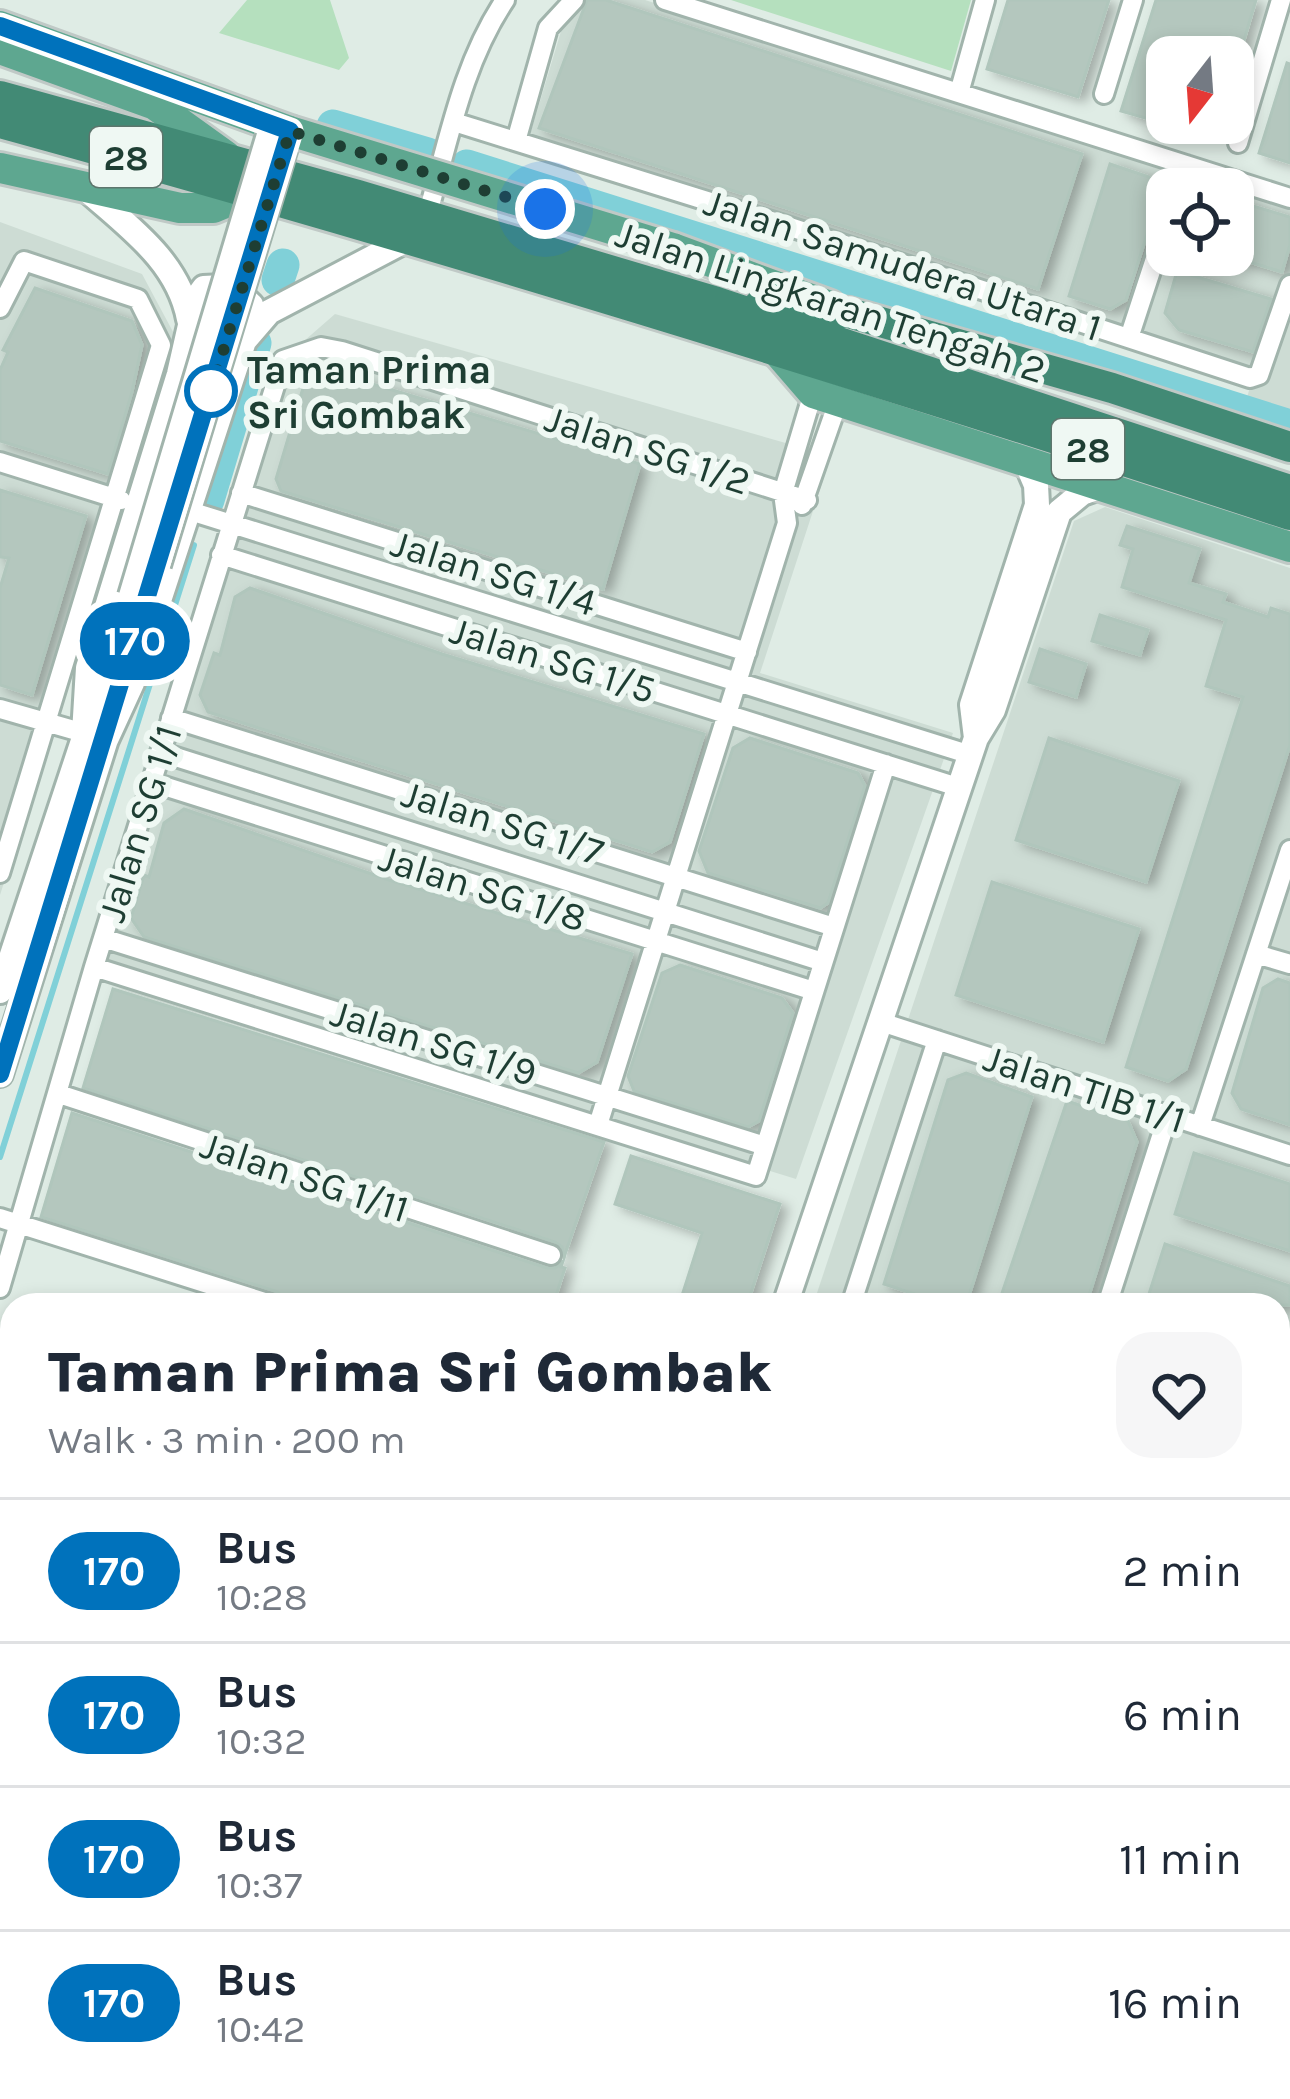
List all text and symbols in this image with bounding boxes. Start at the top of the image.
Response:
north arrow [1146,36,1254,144]
map controls [1146,36,1254,276]
road number: 28 [90,127,162,187]
button: locate [1146,168,1254,276]
your location [515,179,575,239]
street label: Jalan Samudera Utara 1 [698,179,1107,351]
street label: Jalan Lingkaran Tengah 2 [610,211,1051,393]
place label: Taman Prima Sri Gombak [247,347,491,438]
marker: Taman Prima Sri Gombak [186,366,236,416]
street label: Jalan SG 1/2 [539,395,756,505]
road number: 28 [1052,419,1124,479]
street label: Jalan SG 1/4 [386,520,602,626]
line badge: 170 [66,602,204,680]
street label: Jalan SG 1/5 [445,607,661,713]
text: 170 [104,616,166,666]
street label: Jalan SG 1/1 [88,720,192,927]
street label: Jalan SG 1/7 [396,770,609,875]
street label: Jalan SG 1/8 [374,835,592,941]
street label: Jalan SG 1/9 [325,990,542,1096]
street label: Jalan TIB 1/1 [978,1035,1191,1143]
street label: Jalan SG 1/11 [195,1122,414,1232]
button: heart [1116,1332,1242,1458]
text: Taman Prima Sri Gombak [48,1339,771,1405]
text: Walk · 3 min · 200 m [48,1417,406,1463]
text: Bus [216,1522,297,1574]
text: 2 min [1123,1545,1242,1597]
text: 170 [83,1546,145,1596]
text: 10:28 [216,1574,308,1620]
text: Bus [216,1666,297,1718]
text: 6 min [1123,1689,1242,1741]
text: 170 [83,1690,145,1740]
text: 10:32 [216,1718,307,1764]
text: Bus [216,1810,297,1862]
text: 11 min [1119,1833,1242,1885]
text: 170 [83,1834,145,1884]
text: 10:37 [216,1862,302,1908]
text: Bus [216,1954,297,2006]
text: 16 min [1108,1977,1242,2029]
text: 170 [83,1978,145,2028]
text: 10:42 [216,2006,305,2052]

